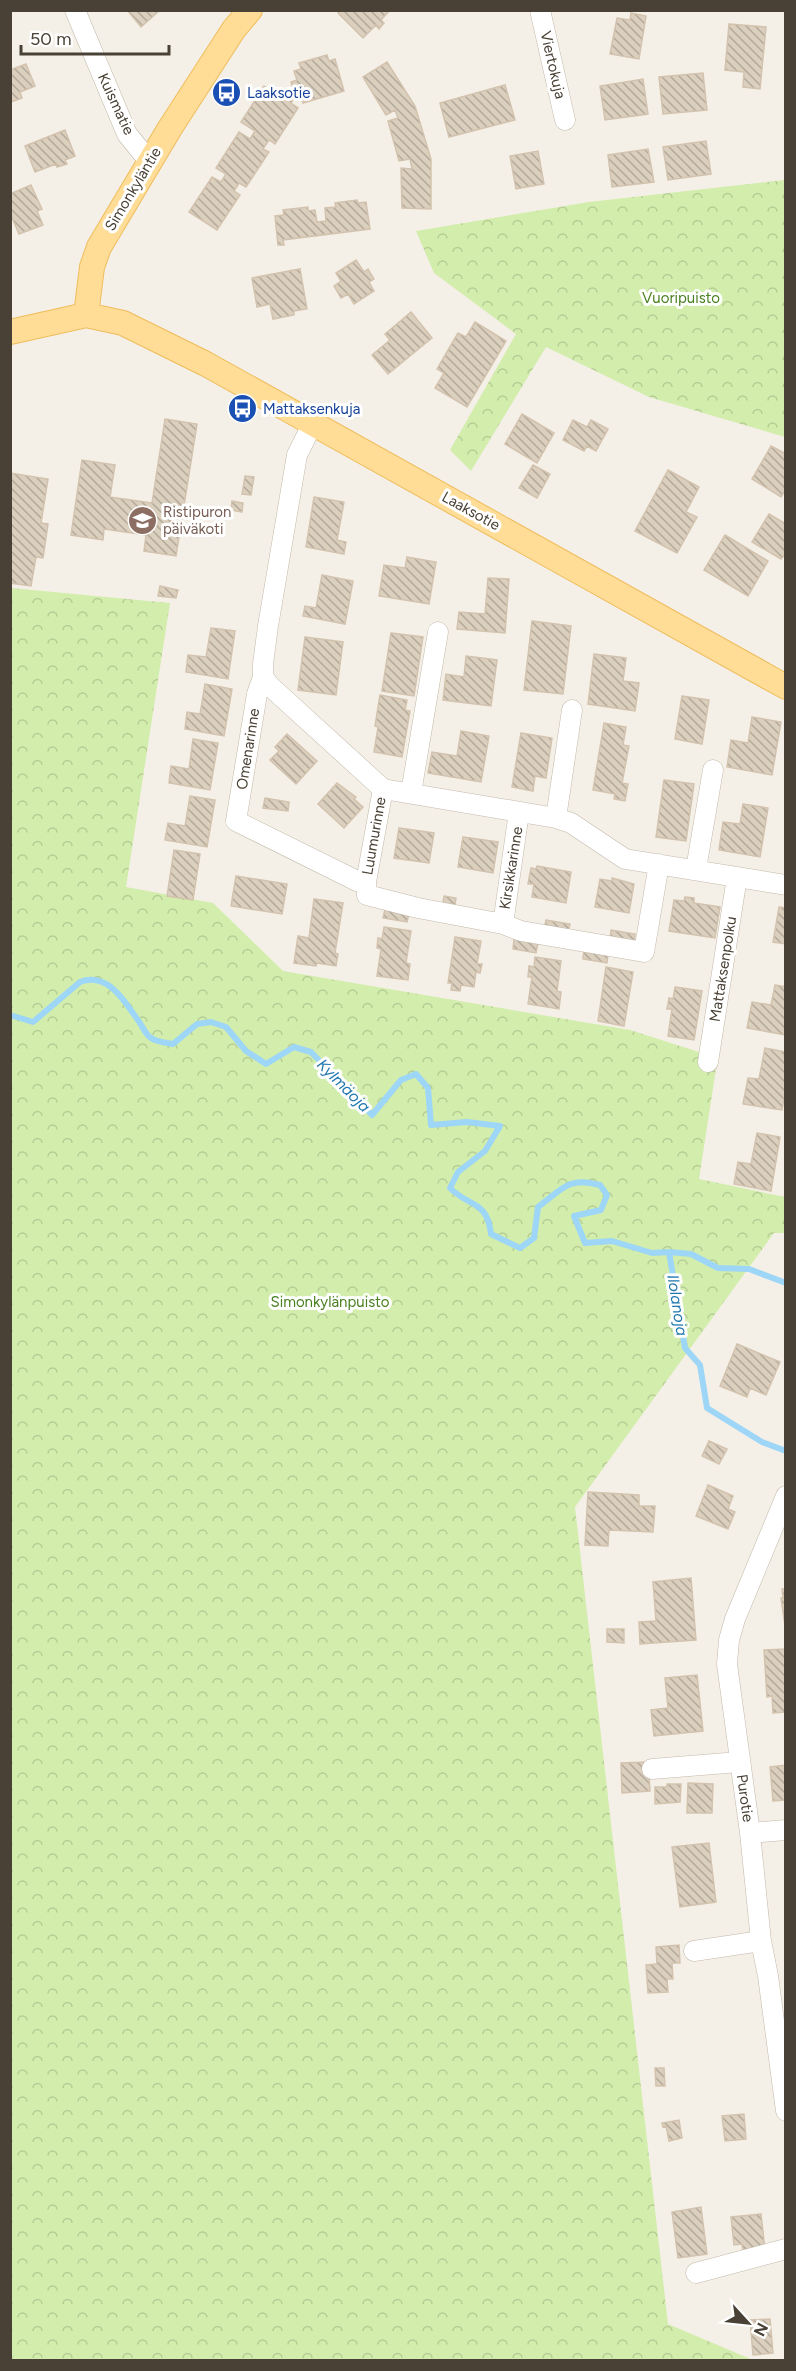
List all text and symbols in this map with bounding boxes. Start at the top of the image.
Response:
scale bar [21,18,170,56]
text: 50 m [30,28,72,50]
street label: Viertokuja [536,29,570,101]
street label: Kuismatie [94,70,138,138]
bus stop icon: Laaksotie [210,77,242,109]
place label: Laaksotie [247,84,310,102]
street label: Simonkyläntie [101,144,165,234]
park label: Vuoripuisto [642,289,720,307]
bus stop icon: Mattaksenkuja [226,393,258,425]
place label: Mattaksenkuja [263,400,360,418]
street label: Laaksotie [439,488,503,534]
place label: Ristipuron päiväkoti [163,503,231,538]
school or university icon: Ristipuron päiväkoti [126,505,158,537]
street label: Omenarinne [233,707,263,791]
street label: Luumurinne [358,795,390,877]
street label: Kirsikkarinne [496,825,526,911]
street label: Mattaksenpolku [706,915,740,1023]
water label: Kylmäoja [313,1055,374,1116]
water label: Ilolanoja [663,1273,692,1337]
park label: Simonkylänpuisto [270,1293,390,1311]
street label: Purotie [733,1773,757,1823]
north arrow [718,2293,778,2353]
text: N [750,2320,772,2339]

